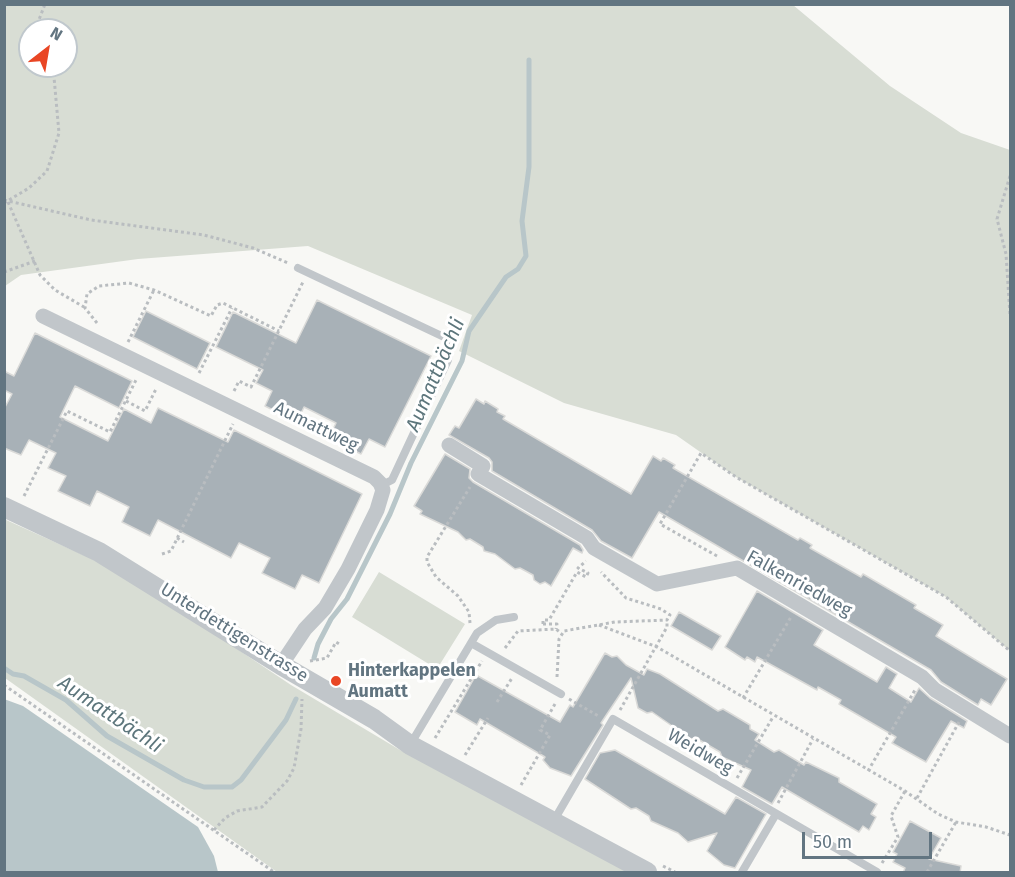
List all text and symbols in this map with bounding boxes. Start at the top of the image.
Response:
north arrow [18,18,78,78]
text: N [47,23,66,45]
water label: Aumattbächli [401,315,471,435]
street label: Aumattweg [270,397,362,457]
street label: Falkenriedweg [743,546,855,622]
street label: Unterdettigenstrasse [156,579,312,687]
place label: Hinterkappelen Aumatt [348,660,476,702]
water label: Aumattbächli [53,671,167,759]
marker: Hinterkappelen Aumatt [329,674,343,688]
street label: Weidweg [663,725,737,779]
scale bar [805,820,936,858]
text: 50 m [813,831,852,853]

